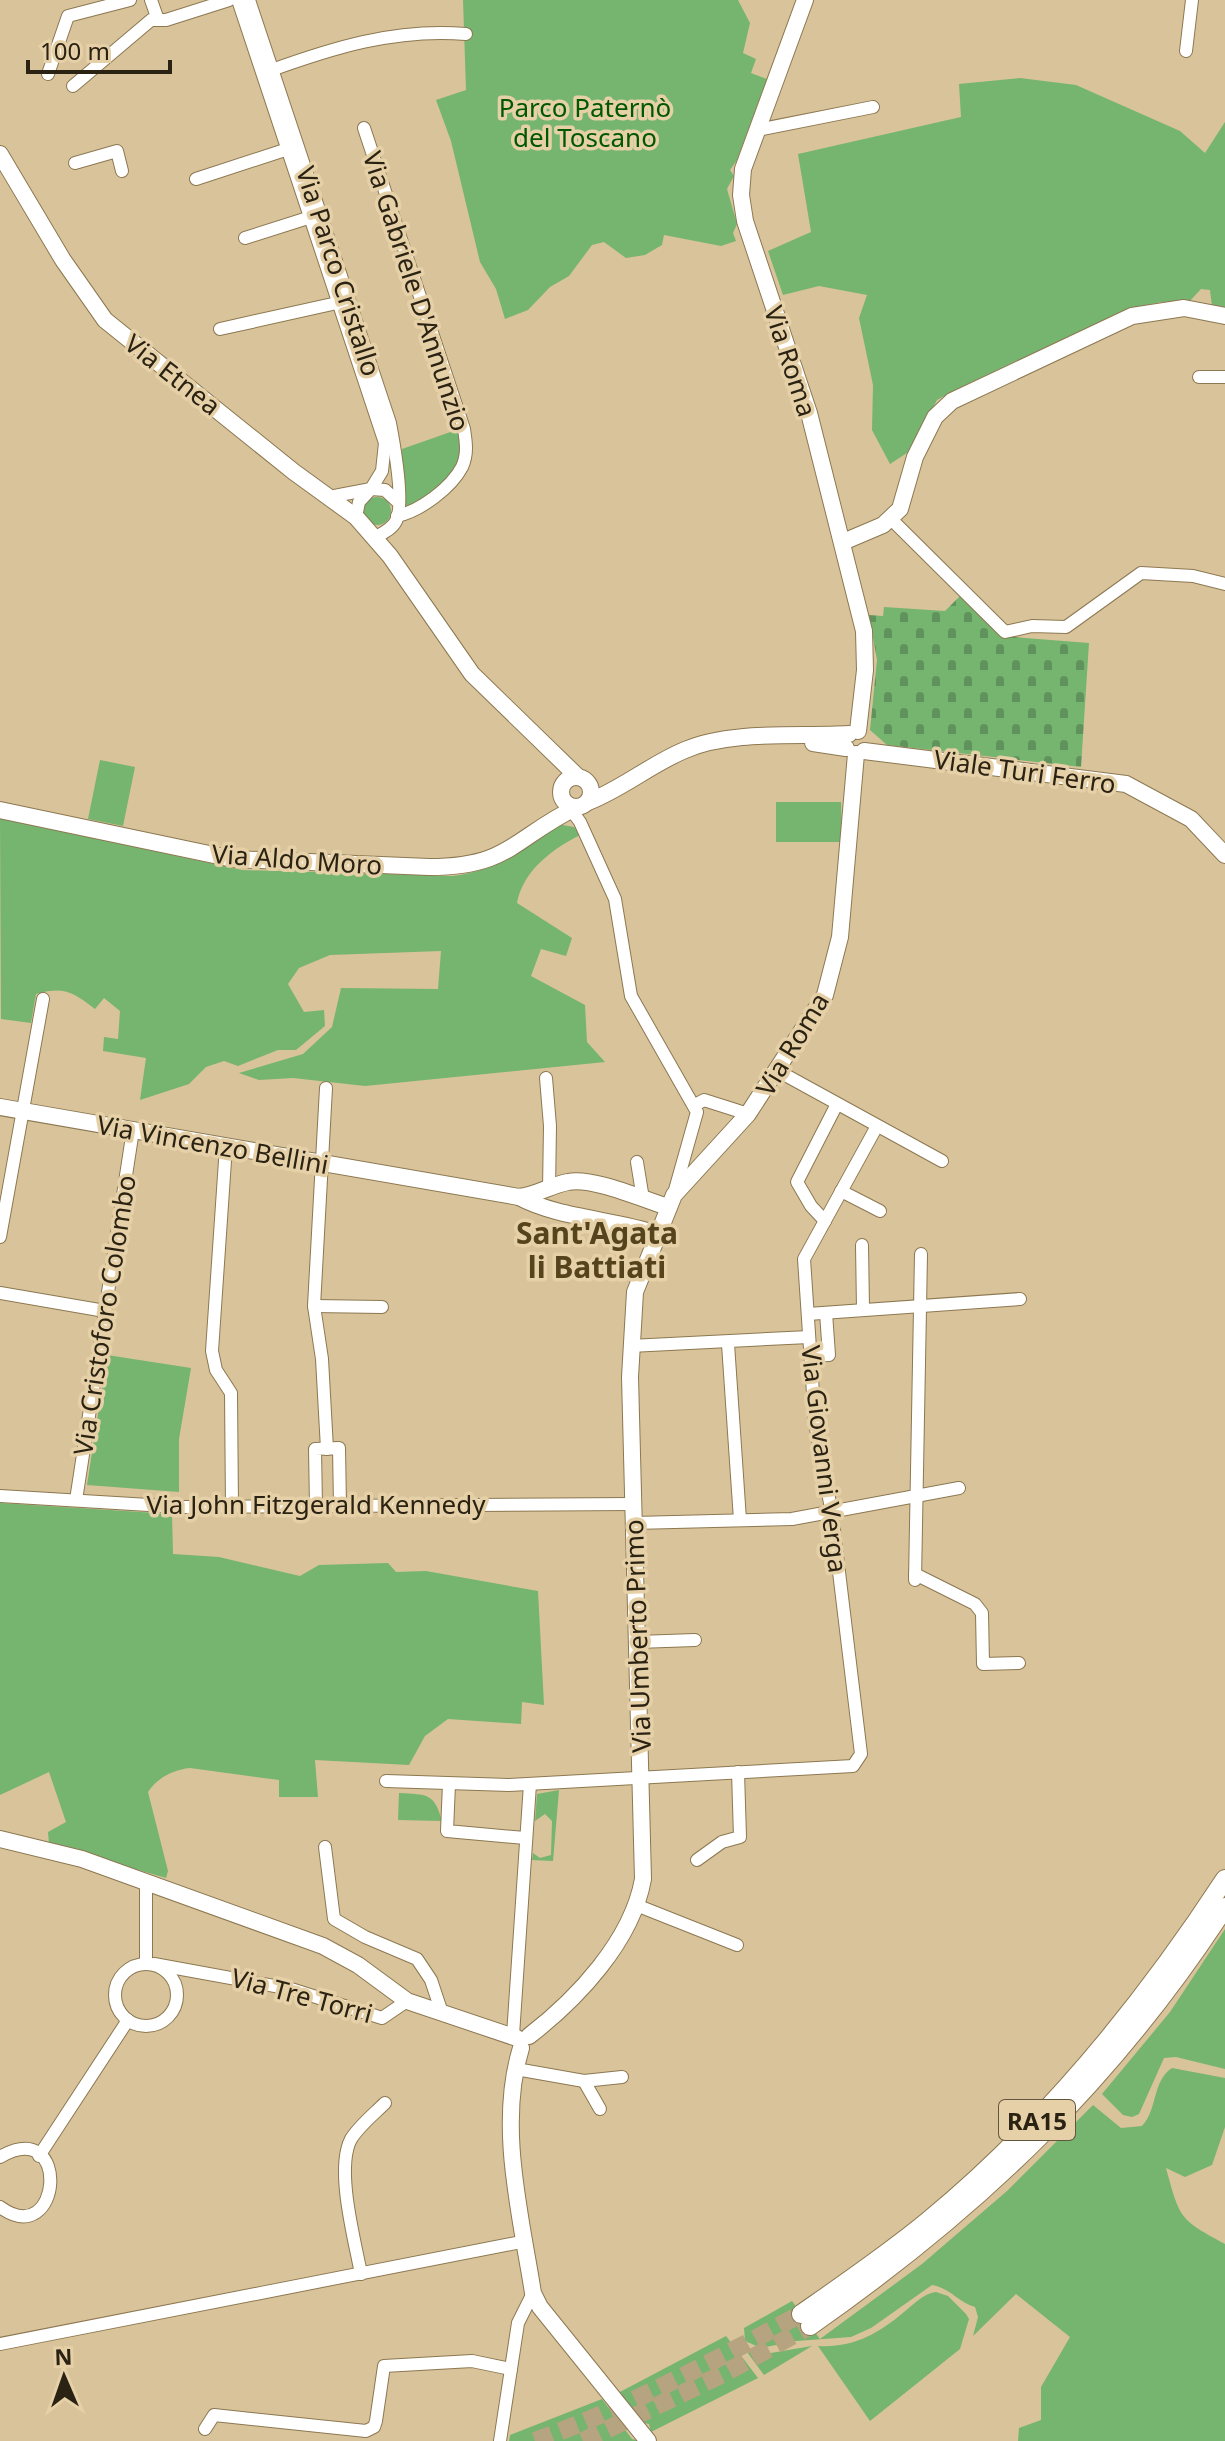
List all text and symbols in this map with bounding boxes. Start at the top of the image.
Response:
scale bar [28,24,170,74]
text: 100 m [40,34,110,67]
park label: Parco Paternò del Toscano [499,89,671,155]
street label: Via Gabriele D'Annunzio [355,147,479,435]
street label: Via Parco Cristallo [288,161,390,381]
street label: Via Roma [756,301,826,421]
street label: Via Etnea [117,325,229,423]
street label: Viale Turi Ferro [932,740,1118,802]
street label: Via Aldo Moro [211,835,383,883]
street label: Via Roma [747,986,837,1102]
street label: Via Vincenzo Bellini [94,1106,332,1182]
street label: Via Cristoforo Colombo [64,1172,144,1458]
district label: Sant'Agata li Battiati [516,1212,678,1287]
street label: Via Giovanni Verga [793,1343,857,1575]
street label: Via John Fitzgerald Kennedy [147,1486,486,1522]
street label: Via Umberto Primo [615,1519,659,1753]
street label: Via Tre Torri [227,1959,377,2031]
road number: RA15 [999,2100,1075,2140]
north arrow [24,2337,104,2417]
text: N [54,2341,73,2371]

